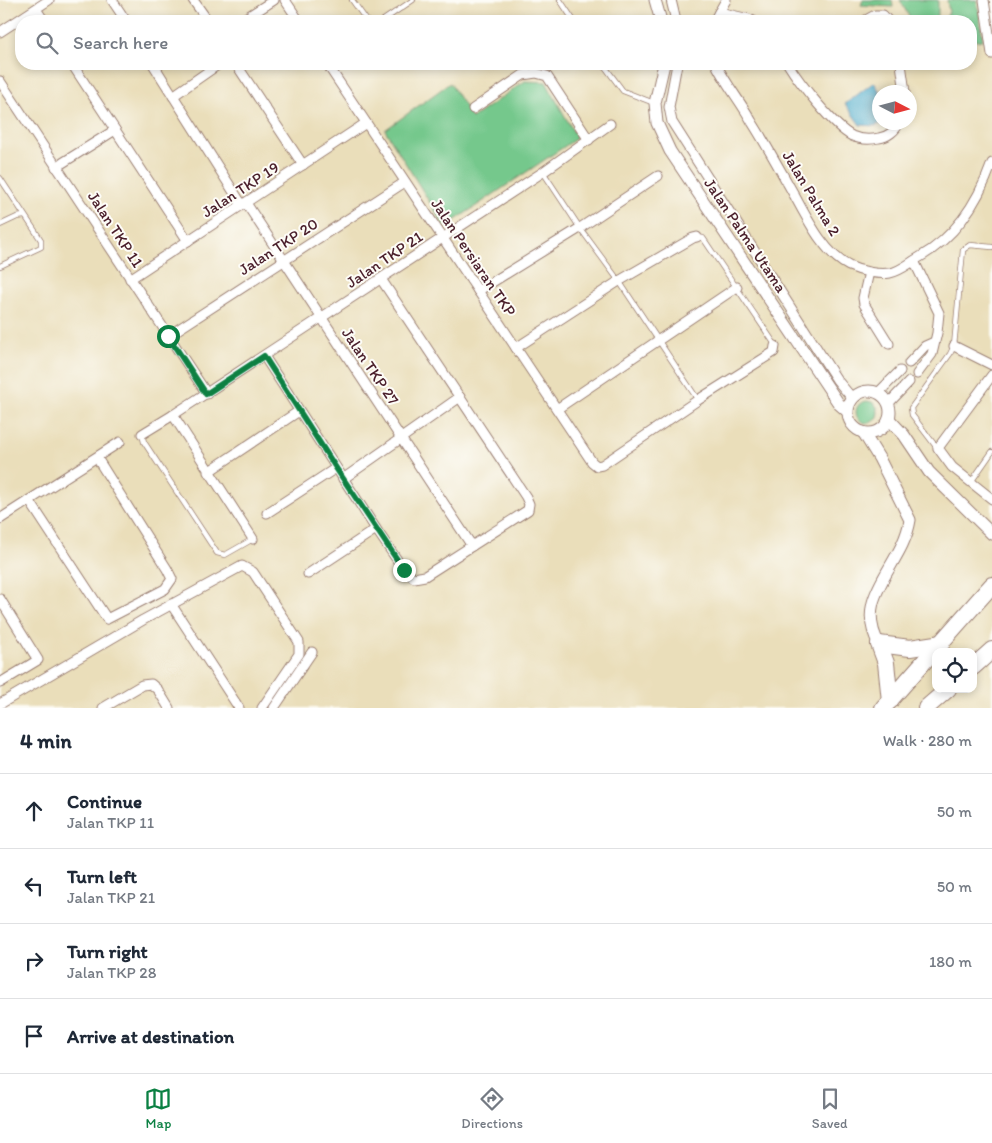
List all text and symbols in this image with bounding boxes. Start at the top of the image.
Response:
search box [15,15,977,70]
icon: search [33,29,61,57]
text: Search here [73,31,168,54]
north arrow [872,85,917,130]
street label: Jalan Palma 2 [779,147,845,240]
street label: Jalan TKP 19 [198,157,282,221]
street label: Jalan Palma Utama [700,174,791,297]
street label: Jalan TKP 11 [84,188,148,271]
street label: Jalan Persiaran TKP [427,195,520,320]
street label: Jalan TKP 20 [235,214,321,279]
street label: Jalan TKP 21 [342,227,427,292]
street label: Jalan TKP 27 [338,324,403,408]
route start [157,325,180,348]
route end [393,559,416,582]
map controls [932,648,977,693]
button: locate [932,648,977,693]
text: 4 min [20,728,72,753]
text: Walk · 280 m [883,731,972,750]
text: Continue [67,790,142,813]
icon: ahead [20,797,48,825]
text: 50 m [937,802,972,821]
text: Jalan TKP 11 [67,813,154,832]
text: Turn left [67,865,137,888]
icon: left [20,872,48,900]
text: 50 m [937,877,972,896]
text: Jalan TKP 21 [67,888,155,907]
text: Turn right [67,940,148,963]
icon: right [20,947,48,975]
text: 180 m [929,952,972,971]
text: Jalan TKP 28 [67,963,156,982]
icon: arrive [20,1022,48,1050]
text: Arrive at destination [67,1025,234,1048]
tab: Map [144,1085,172,1132]
tab: Directions [461,1085,523,1132]
tab: Saved [812,1085,848,1132]

